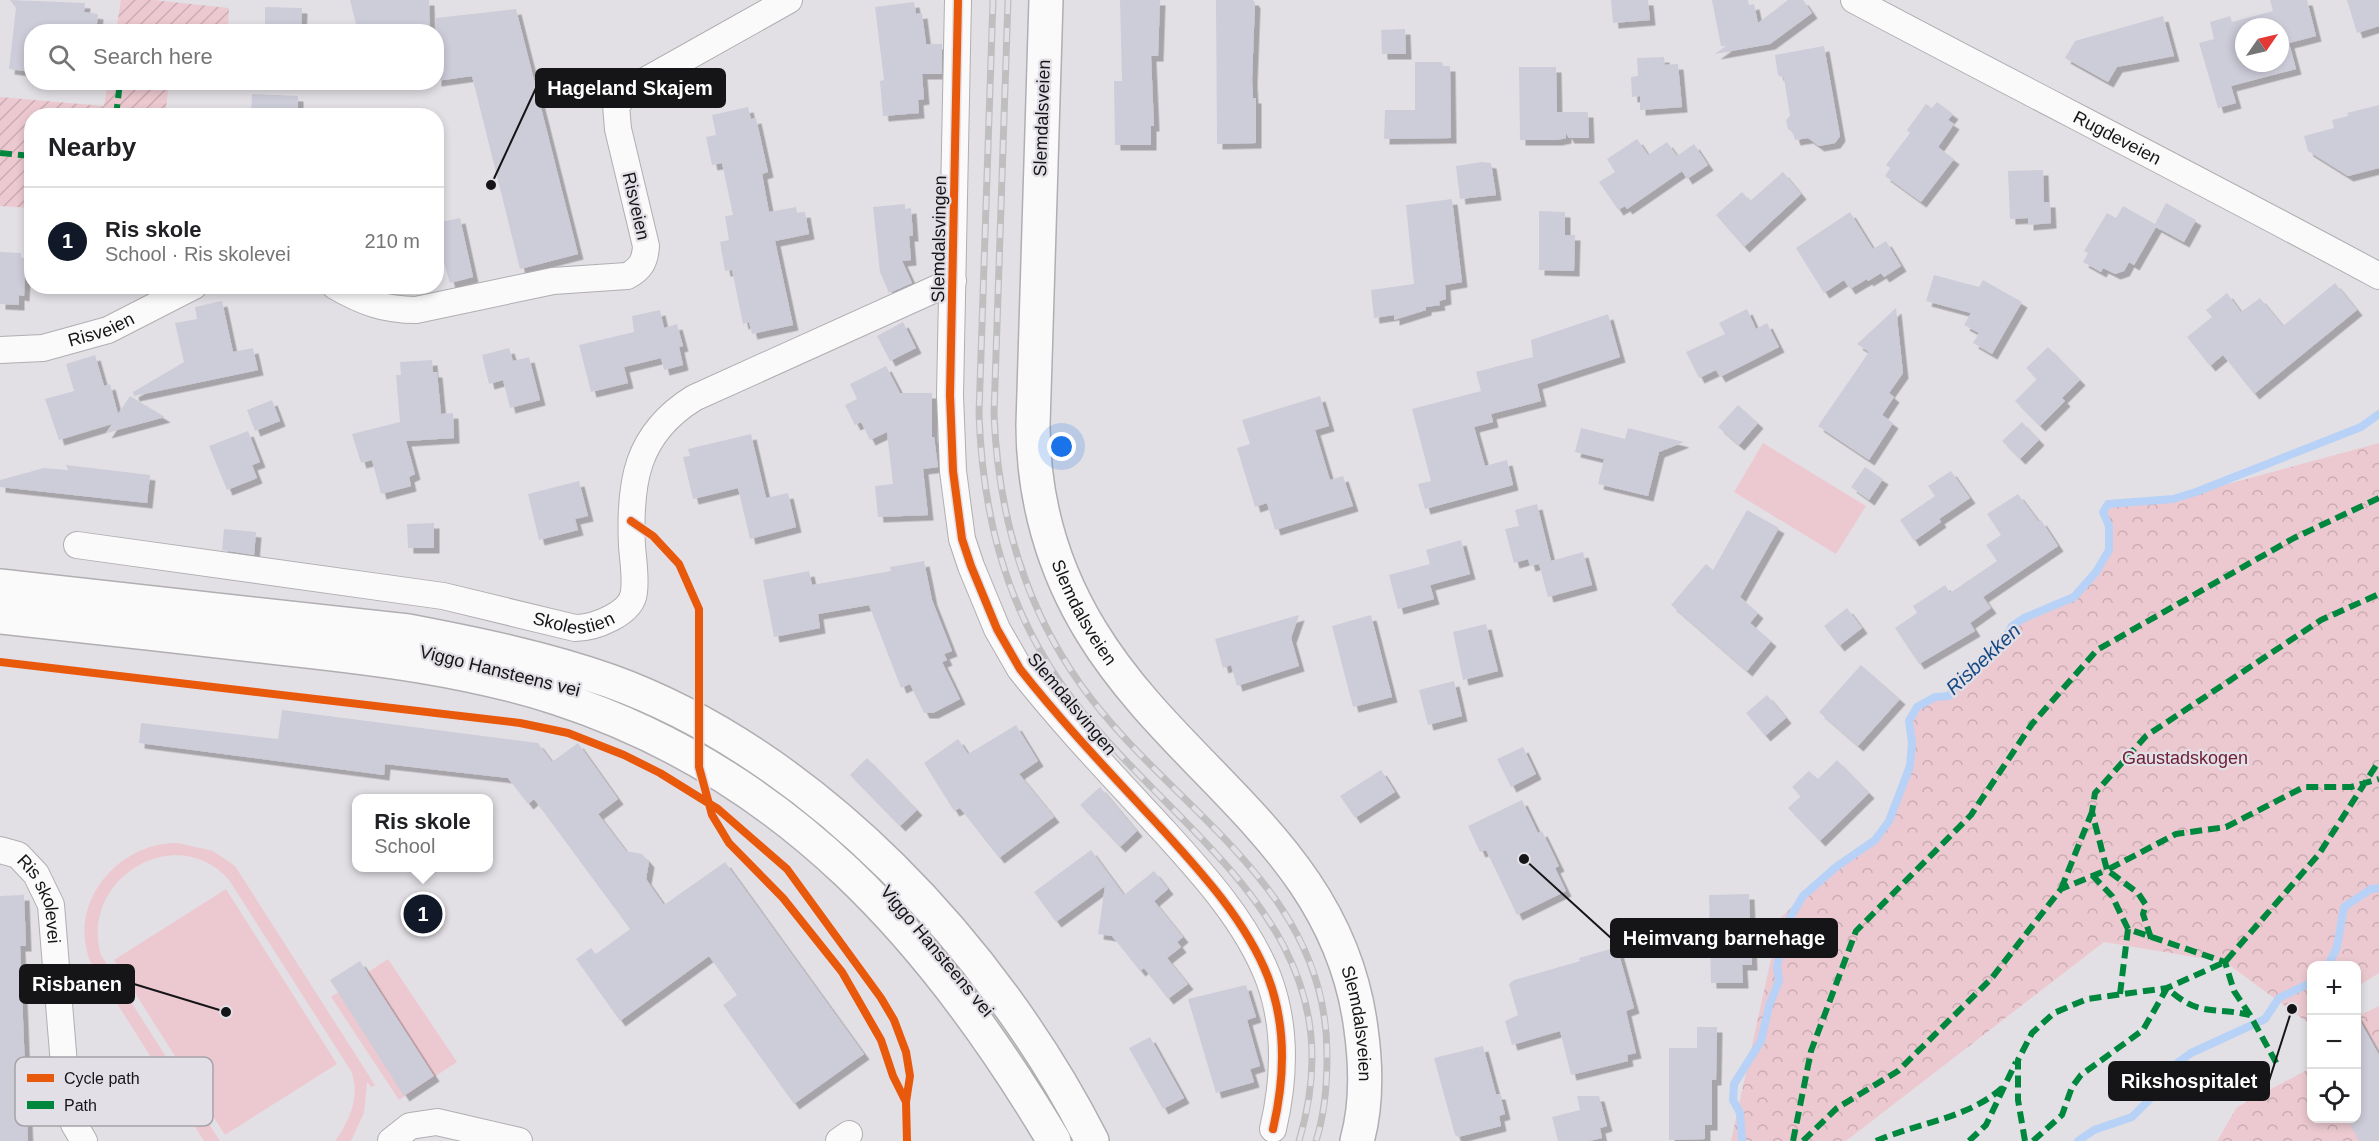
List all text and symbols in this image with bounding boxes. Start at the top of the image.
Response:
north arrow [2235,18,2289,72]
search box [24,24,444,90]
icon: search [45,41,78,74]
text: Search here [93,44,213,69]
street label: Slemdalsveien [1030,59,1054,177]
callout: Hageland Skajem [536,69,725,107]
text: Hageland Skajem [547,77,713,99]
street label: Rugdeveien [2070,107,2164,169]
text: Nearby [48,132,136,162]
street label: Risveien [618,170,654,242]
street label: Slemdalsvingen [928,175,950,303]
text: Ris skole [105,217,202,242]
text: 1 [62,230,73,252]
text: 210 m [364,230,420,252]
text: School · Ris skolevei [105,243,291,265]
street label: Risveien [66,308,138,351]
your location [1047,432,1076,461]
street label: Slemdalsveien [1048,557,1121,669]
street label: Skolestien [531,608,618,638]
water label: Risbekken [1941,619,2025,699]
street label: Viggo Hansteens vei [418,641,582,701]
street label: Slemdalsvingen [1023,649,1121,759]
park label: Gaustadskogen [2122,748,2248,768]
popup [352,794,493,872]
text: Ris skole [374,809,471,834]
text: School [374,835,435,857]
street label: Ris skolevei [13,851,64,944]
street label: Viggo Hansteens vei [876,881,998,1021]
pin: 1 [404,892,442,936]
callout: Heimvang barnehage [1611,919,1837,957]
text: Heimvang barnehage [1623,927,1825,949]
map controls [2307,961,2361,1123]
button: + [2307,961,2361,1015]
street label: Slemdalsveien [1337,963,1375,1082]
callout: Risbanen [20,965,134,1003]
text: Risbanen [32,973,122,995]
button: − [2307,1015,2361,1069]
legend [15,1057,213,1126]
callout: Rikshospitalet [2109,1062,2269,1100]
button: locate [2307,1069,2361,1123]
text: Cycle path [64,1070,140,1087]
text: Rikshospitalet [2121,1070,2258,1092]
text: Path [64,1097,97,1114]

